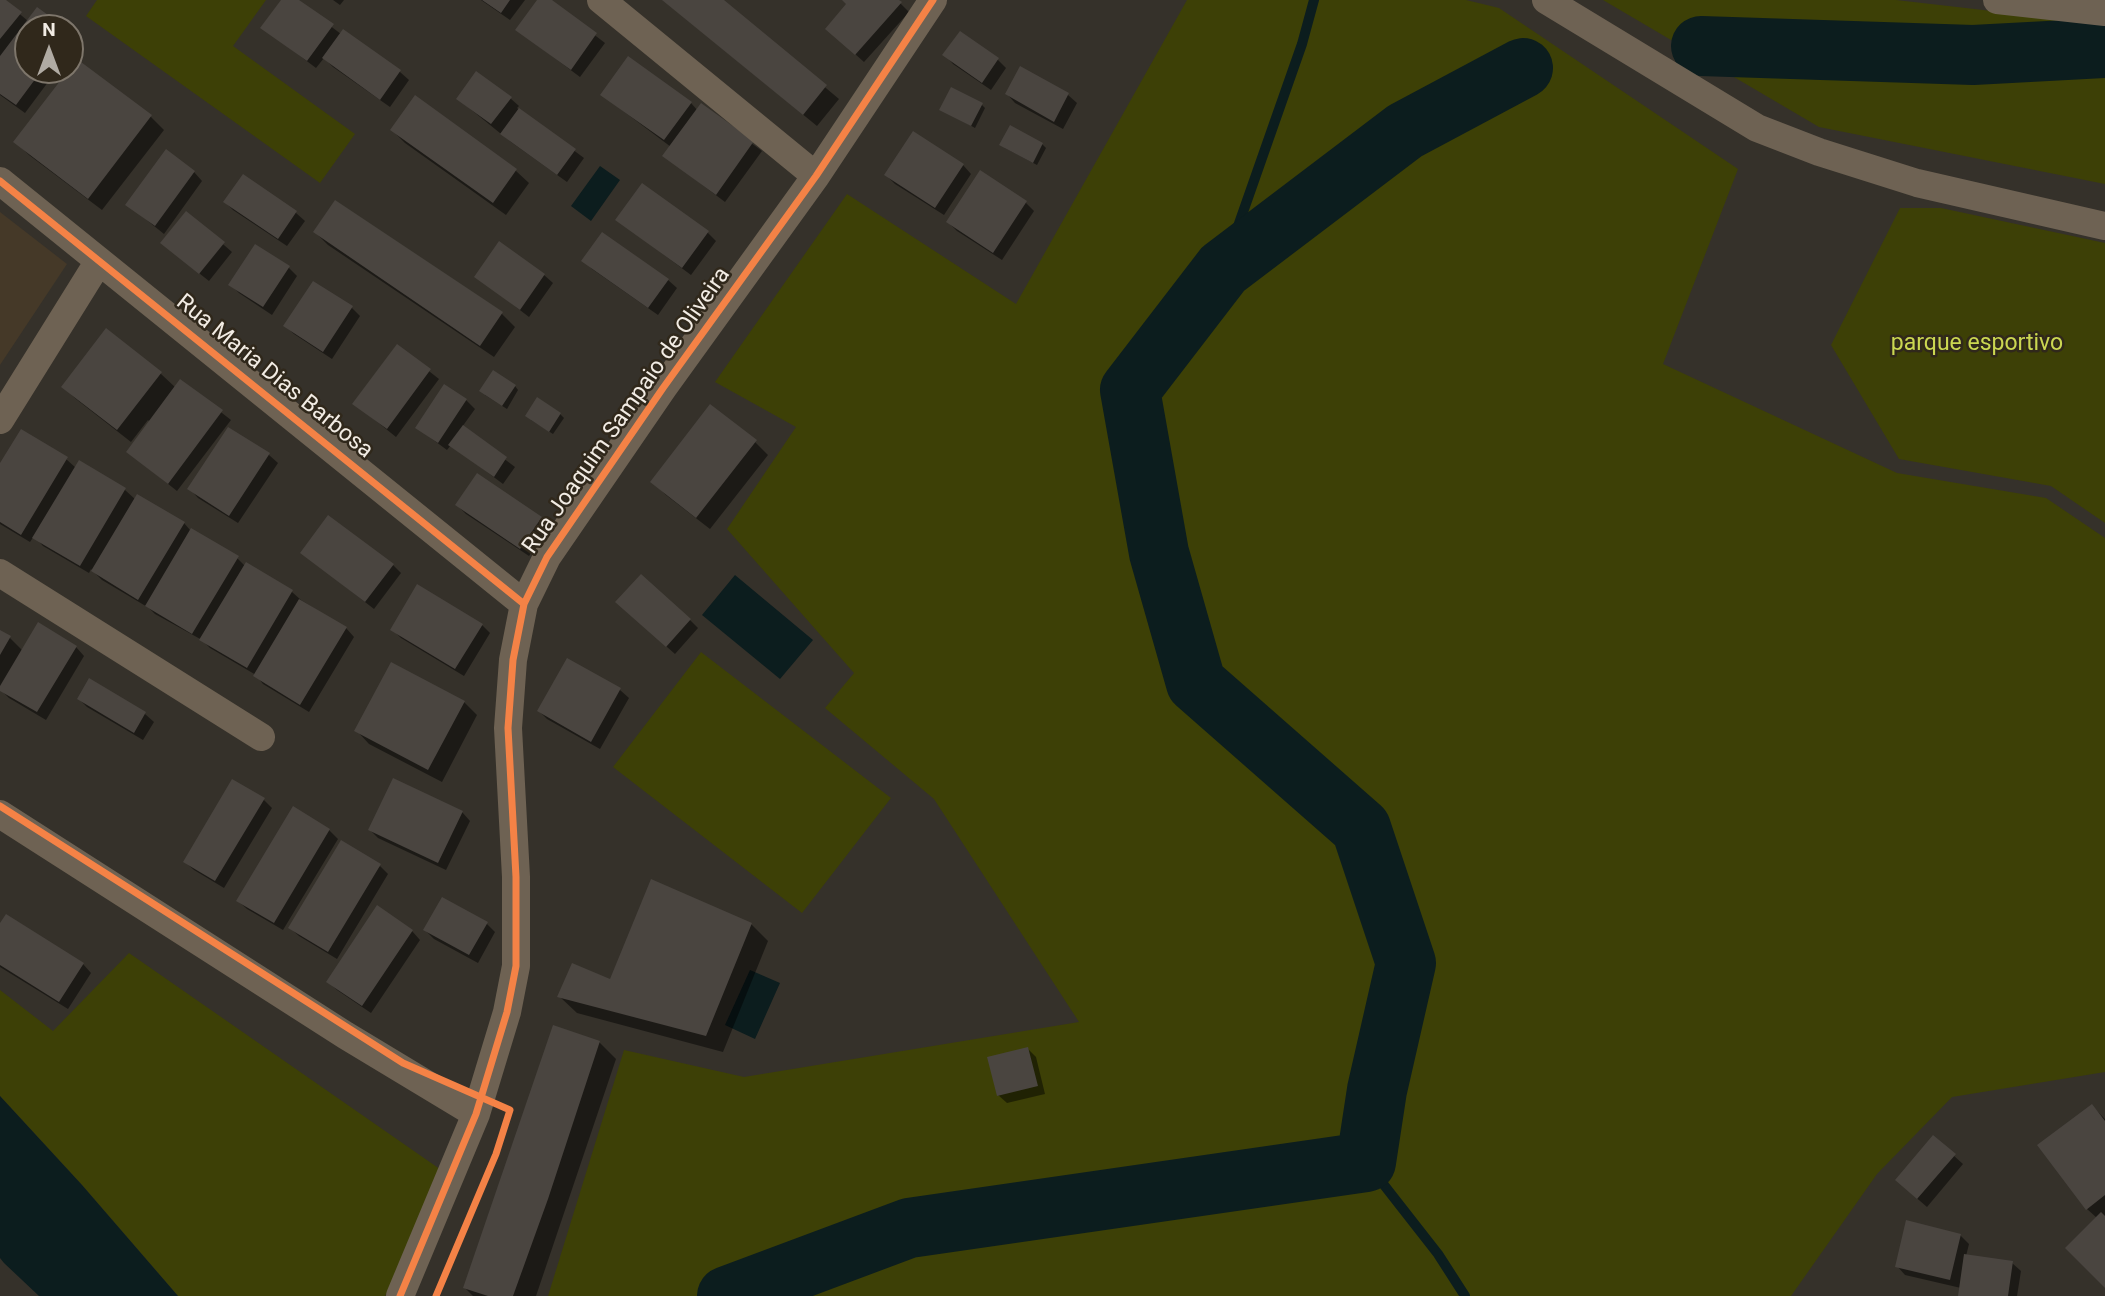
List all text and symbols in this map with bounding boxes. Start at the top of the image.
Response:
north arrow [14,14,84,84]
text: N [42,18,56,41]
street label: Rua Joaquim Sampaio de Oliveira [517,262,737,560]
street label: Rua Maria Dias Barbosa [170,289,378,465]
park label: parque esportivo [1891,330,2063,358]

